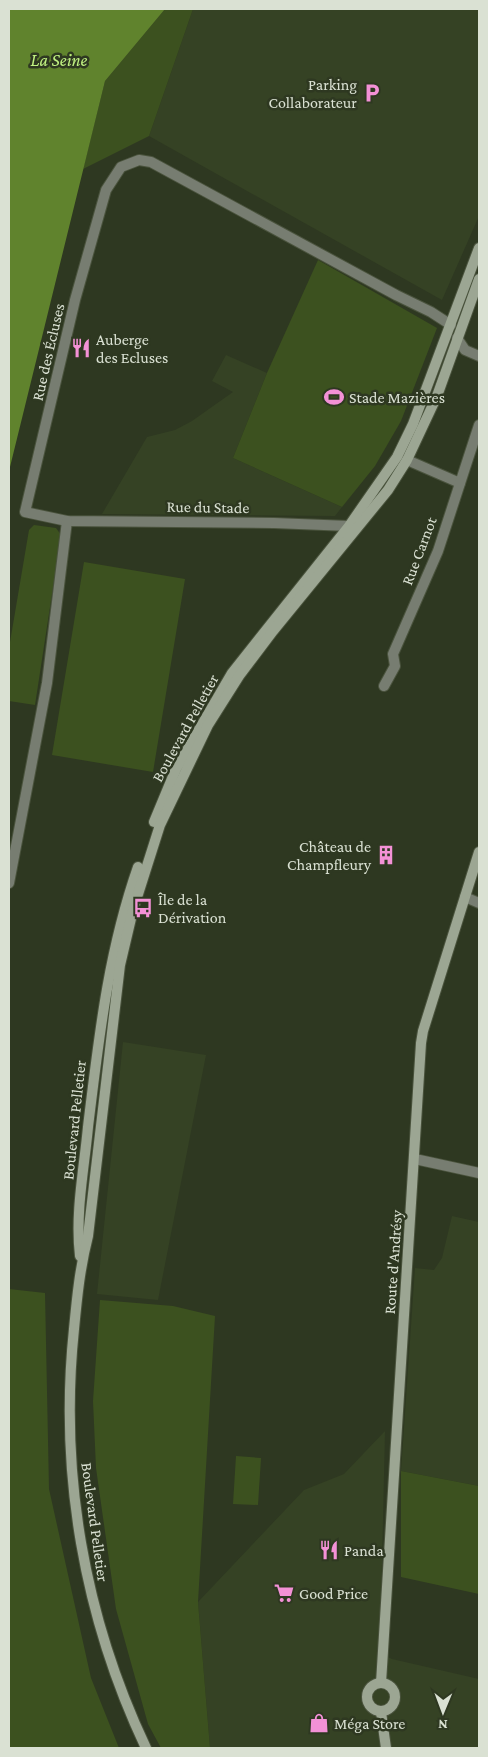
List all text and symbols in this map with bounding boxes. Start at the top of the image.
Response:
water label: La Seine [31,50,88,70]
place label: Parking Collaborateur [269,76,357,111]
parking icon: Parking Collaborateur [361,82,383,104]
street label: Rue des Écluses [29,302,67,402]
place label: Auberge des Ecluses [96,331,168,366]
restaurant icon: Auberge des Ecluses [70,337,92,359]
sports icon: Stade Mazières [323,386,345,408]
place label: Stade Mazières [349,389,445,406]
street label: Rue du Stade [167,498,249,516]
street label: Rue Carnot [398,514,440,587]
street label: Boulevard Pelletier [148,671,222,785]
place label: Château de Champfleury [287,838,372,874]
building icon: Château de Champfleury [375,844,397,866]
place label: Île de la Dérivation [157,891,227,926]
bus stop icon: Île de la Dérivation [132,897,154,919]
street label: Boulevard Pelletier [59,1059,89,1181]
street label: Route d'Andrésy [381,1209,406,1315]
street label: Boulevard Pelletier [78,1461,112,1583]
restaurant icon: Panda [318,1539,340,1561]
place label: Panda [344,1542,384,1559]
supermarket icon: Good Price [273,1582,295,1604]
place label: Good Price [299,1585,368,1602]
north arrow [418,1687,468,1737]
shop icon: Méga Store [308,1712,330,1734]
place label: Méga Store [334,1715,405,1733]
text: N [437,1717,448,1733]

